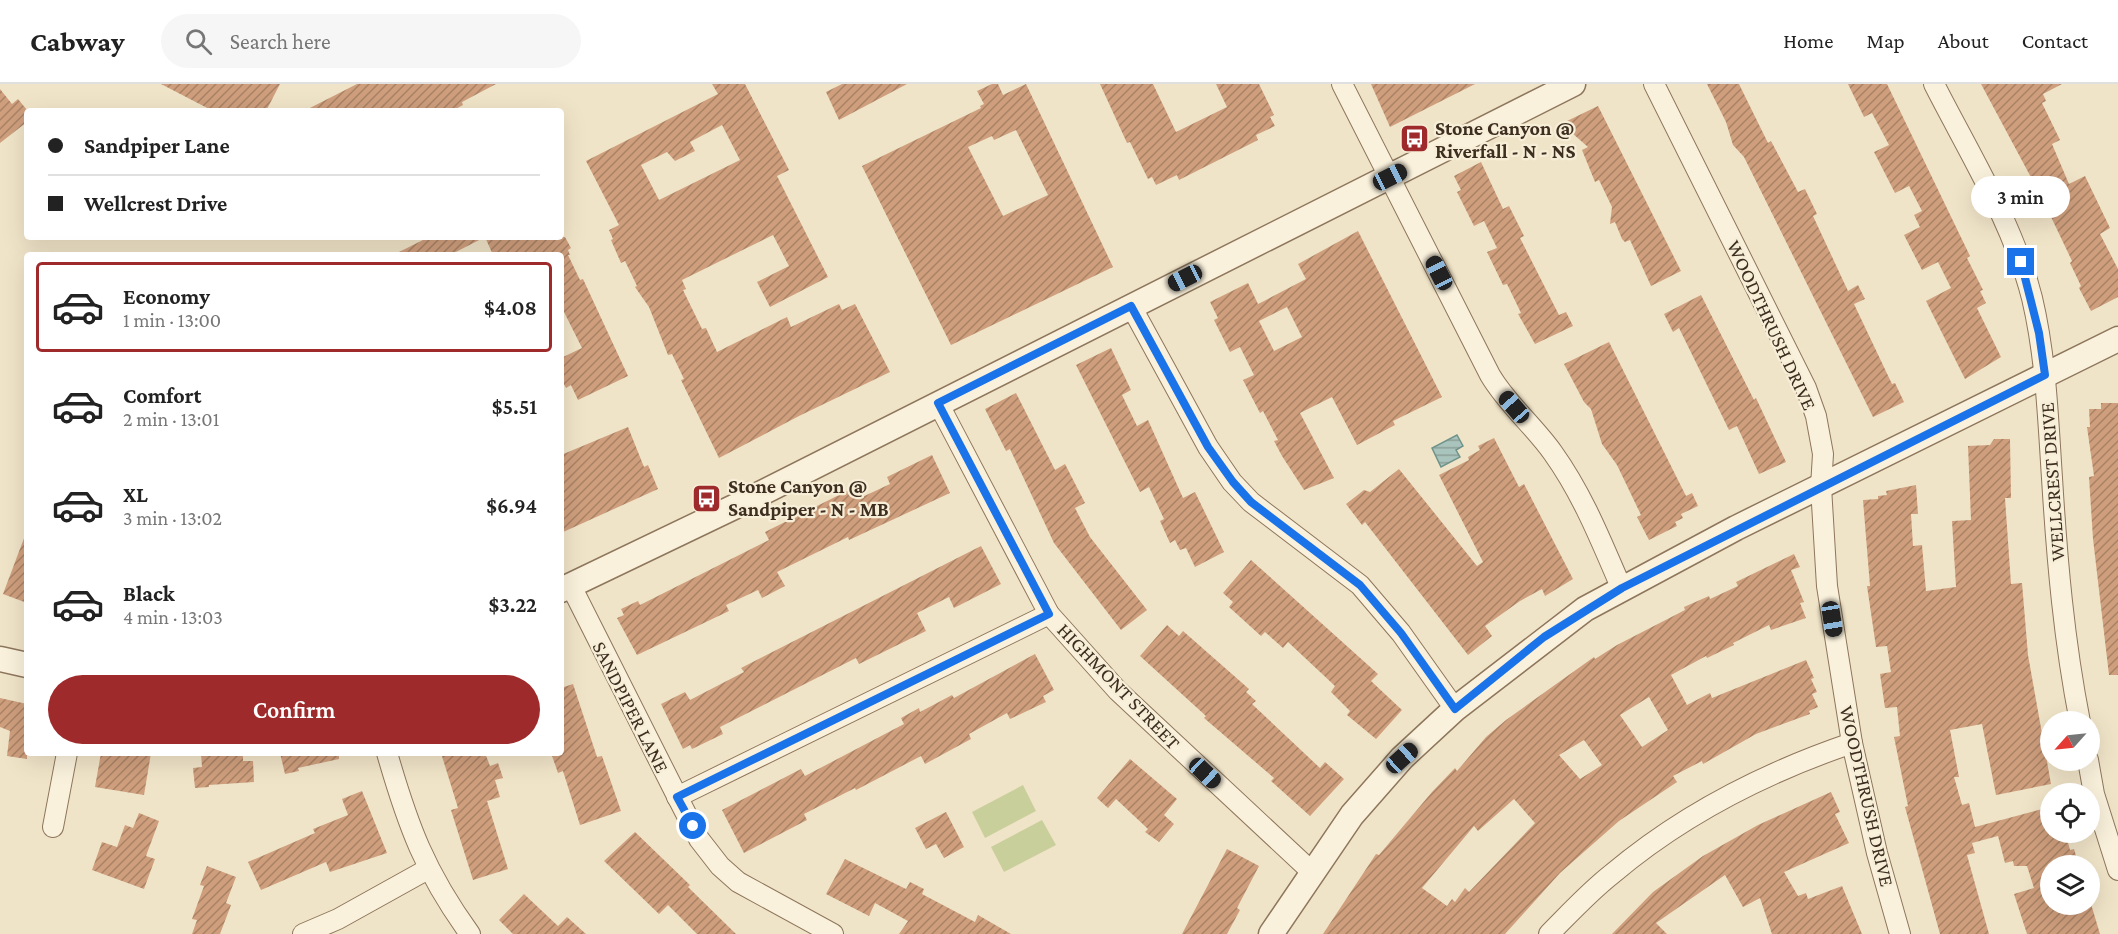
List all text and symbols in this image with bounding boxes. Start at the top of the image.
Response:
search box [161,14,581,68]
icon: search [182,25,215,58]
text: Cabway [30,26,125,57]
text: Search here [230,29,331,54]
text: Home [1783,29,1833,53]
text: Map [1866,29,1905,53]
text: About [1938,29,1989,53]
text: Contact [2022,29,2088,53]
place label: Stone Canyon @ Riverfall - N - NS [1435,117,1575,162]
bus stop icon: Stone Canyon @ Riverfall - N - NS [1398,123,1430,155]
text: Sandpiper Lane [84,133,230,158]
car [1370,161,1410,193]
callout: 3 min [1972,175,2070,217]
text: 3 min [1997,186,2044,208]
text: Wellcrest Drive [84,191,227,216]
street label: WOODTHRUSH DRIVE [1723,237,1821,413]
route end [2007,248,2034,275]
car [1423,253,1455,293]
car [1165,262,1205,294]
icon: car [51,280,105,334]
text: Economy [123,284,210,309]
text: $4.08 [484,295,537,320]
text: 1 min · 13:00 [123,309,221,331]
icon: car [51,379,105,433]
text: Comfort [123,383,201,408]
car [1495,388,1533,426]
text: $5.51 [492,394,537,419]
street label: WELLCREST DRIVE [2035,402,2069,562]
text: 2 min · 13:01 [123,408,219,430]
place label: Stone Canyon @ Sandpiper - N - MB [728,475,889,520]
icon: car [51,478,105,532]
text: XL [123,482,148,507]
bus stop icon: Stone Canyon @ Sandpiper - N - MB [691,482,723,514]
text: $6.94 [486,493,537,518]
text: 3 min · 13:02 [123,507,222,529]
icon: car [51,577,105,631]
text: Black [123,581,175,606]
text: $3.22 [489,592,537,617]
car [1820,600,1844,638]
text: 4 min · 13:03 [123,606,223,628]
street label: HIGHMONT STREET [1053,618,1185,754]
street label: SANDPIPER LANE [588,638,674,776]
button: Confirm [48,675,540,744]
street label: WOODTHRUSH DRIVE [1836,704,1899,889]
north arrow [2040,711,2100,771]
map controls [2040,711,2100,915]
car [1383,739,1421,777]
car [1186,754,1224,792]
button: locate [2040,783,2100,843]
route start [679,812,706,839]
button: layers [2040,855,2100,915]

